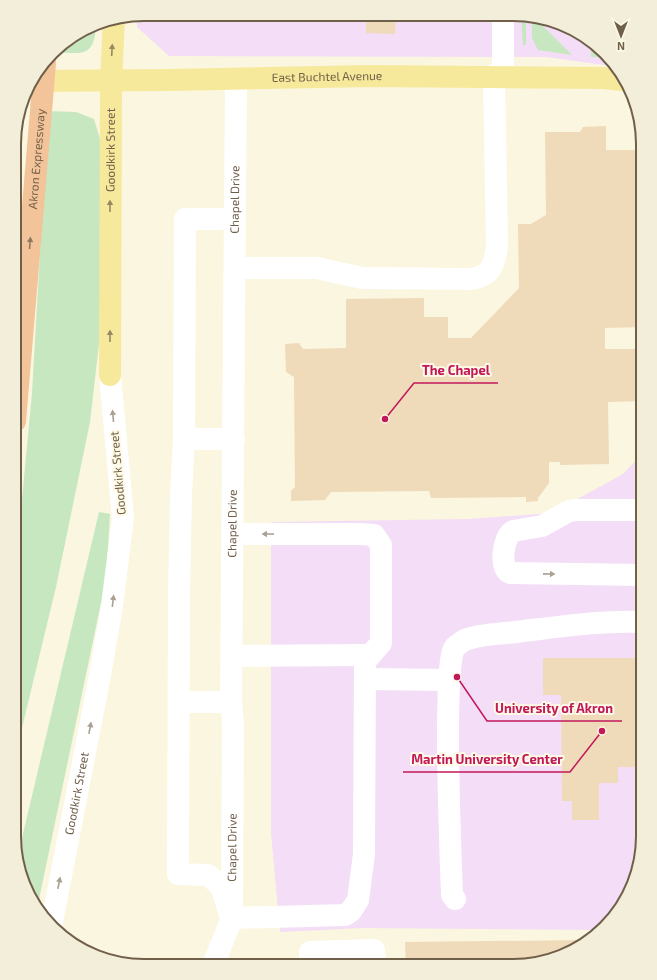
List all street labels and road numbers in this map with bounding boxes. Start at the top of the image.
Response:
street label: East Buchtel Avenue [271,68,382,84]
street label: Akron Expressway [25,107,47,210]
street label: Goodkirk Street [103,108,117,192]
street label: Chapel Drive [227,165,241,234]
street label: Goodkirk Street [106,430,128,516]
street label: Chapel Drive [224,489,239,558]
street label: Goodkirk Street [61,750,91,836]
street label: Chapel Drive [224,813,239,882]

